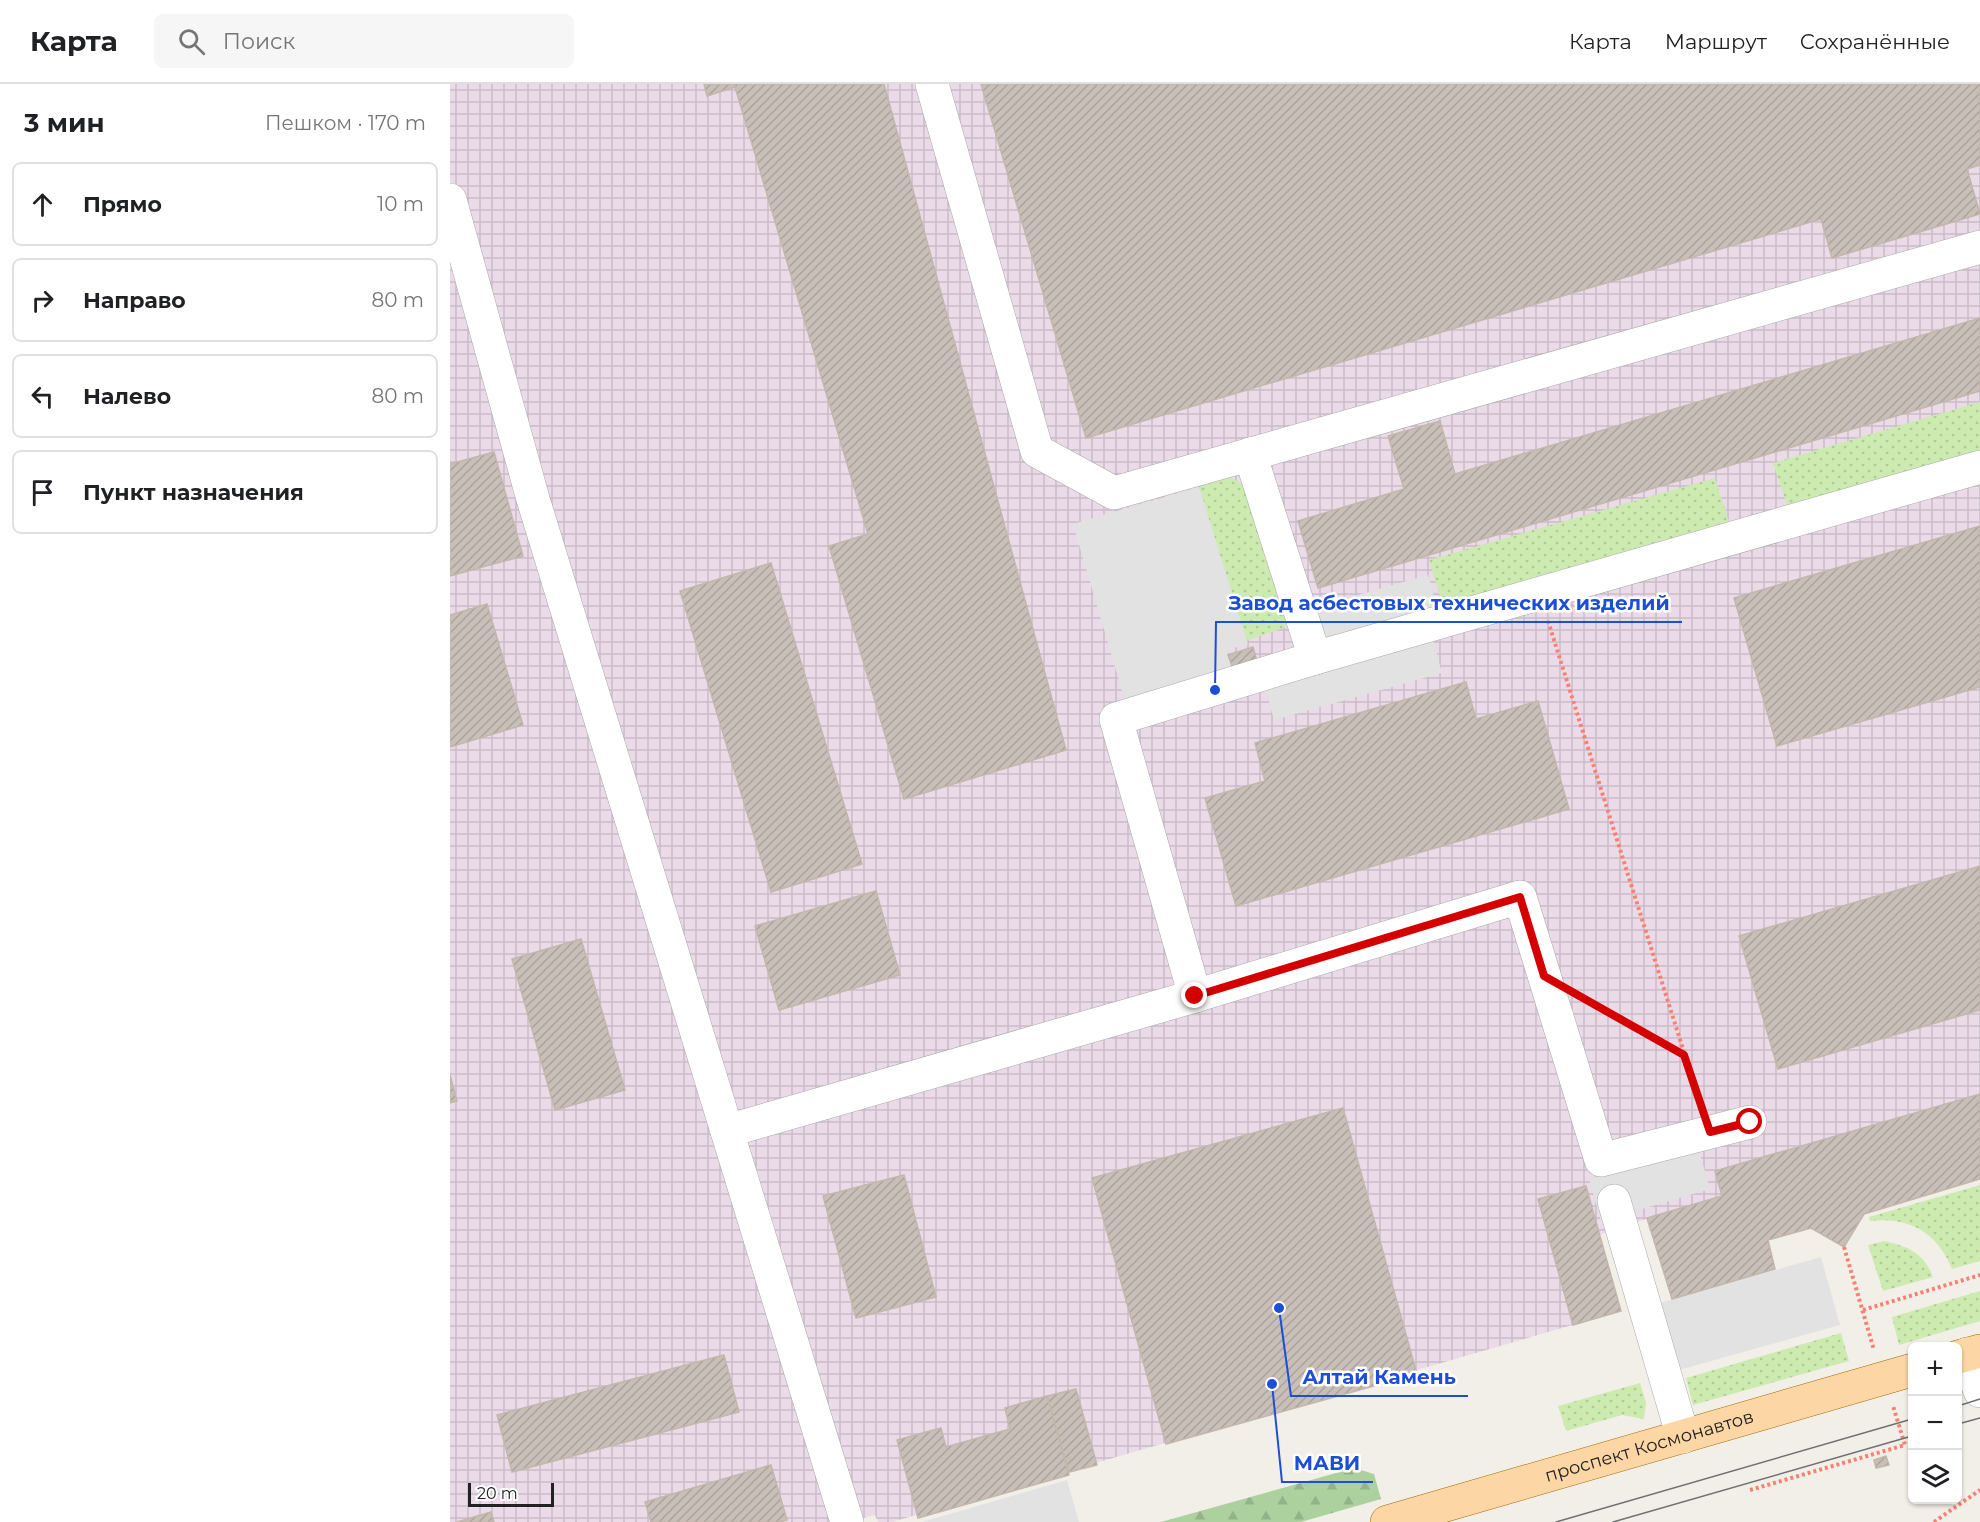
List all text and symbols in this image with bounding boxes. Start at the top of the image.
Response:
search box [154,14,574,68]
text: Карта [30,24,118,58]
icon: search [175,25,208,58]
text: Поиск [223,28,295,55]
text: Карта [1569,29,1632,54]
text: Маршрут [1665,29,1767,54]
text: Сохранённые [1800,29,1950,54]
text: 3 мин [24,107,104,139]
text: Пешком · 170 m [265,111,426,135]
icon: ahead [26,188,59,221]
text: Прямо [83,191,162,218]
text: 10 m [377,192,424,216]
icon: right [26,284,59,317]
text: Направо [83,287,186,314]
text: 80 m [372,288,424,312]
icon: left [26,380,59,413]
text: Налево [83,383,171,410]
text: 80 m [372,384,424,408]
icon: arrive [26,476,59,509]
text: Пункт назначения [83,479,304,506]
callout: Завод асбестовых технических изделий [1216,584,1682,622]
text: Завод асбестовых технических изделий [1227,591,1670,615]
route end [1181,982,1207,1008]
route start [1736,1108,1762,1134]
map controls [1908,1342,1962,1504]
button: + [1908,1342,1962,1396]
callout: Алтай Камень [1291,1358,1468,1396]
text: Алтай Камень [1302,1365,1456,1389]
button: − [1908,1396,1962,1450]
street label: проспект Космонавтов [1542,1405,1756,1487]
callout: МАВИ [1282,1444,1373,1482]
button: layers [1908,1450,1962,1504]
text: МАВИ [1294,1451,1360,1475]
scale bar [468,1480,554,1508]
text: 20 m [477,1484,518,1503]

